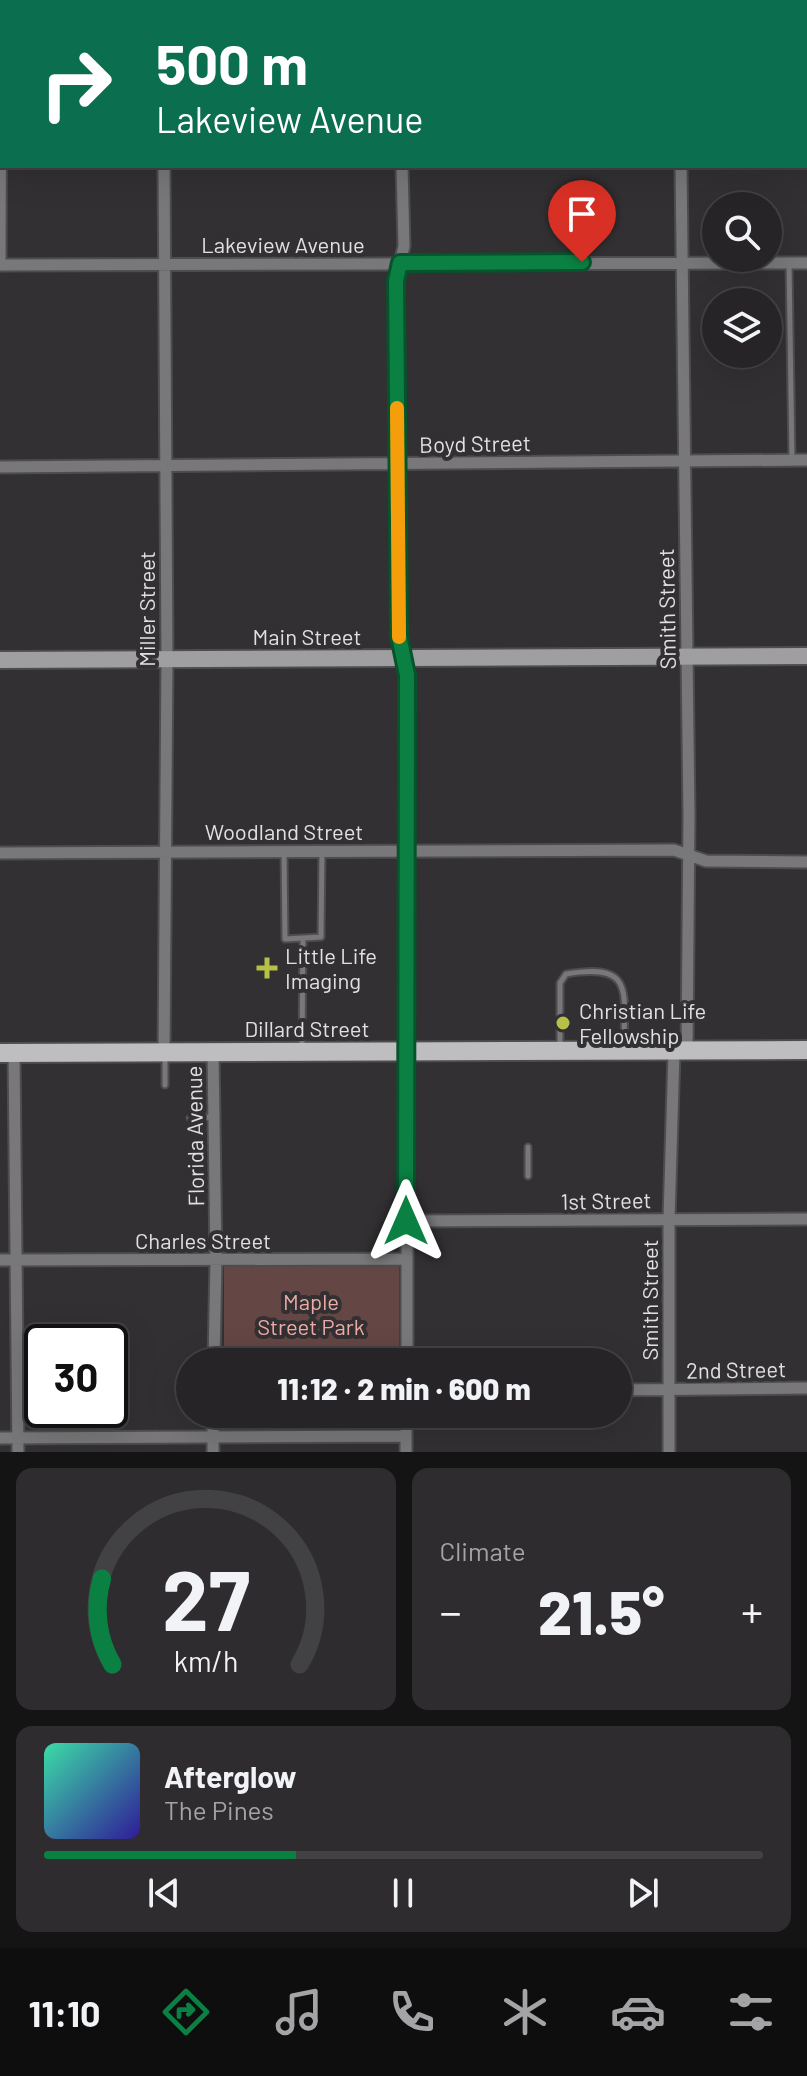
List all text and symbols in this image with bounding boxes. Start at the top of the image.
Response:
text: 500 m [156,29,308,96]
icon: right [24,32,128,136]
text: Lakeview Avenue [156,97,423,140]
pin [548,180,616,262]
icon: arrive [560,192,604,236]
map controls [702,192,782,368]
button: search [702,192,782,272]
street label: Lakeview Avenue [201,231,365,257]
button: layers [702,288,782,368]
street label: Boyd Street [419,429,531,457]
street label: Smith Street [652,548,680,670]
street label: Miller Street [133,551,159,667]
street label: Main Street [253,623,361,649]
street label: Woodland Street [205,818,363,844]
place label: Little Life Imaging [285,942,377,993]
marker: Little Life Imaging [256,957,278,979]
place label: Christian Life Fellowship [579,997,706,1048]
marker: Christian Life Fellowship [554,1014,572,1032]
street label: Dillard Street [245,1015,369,1041]
street label: Florida Avenue [180,1065,208,1207]
position arrow [364,1179,448,1263]
street label: 1st Street [560,1186,652,1214]
street label: Charles Street [135,1227,271,1253]
street label: Smith Street [636,1240,662,1360]
park label: Maple Street Park [257,1288,365,1339]
speed limit sign: 30 [24,1324,128,1428]
street label: 2nd Street [686,1355,786,1383]
text: 11:12 · 2 min · 600 m [277,1370,531,1406]
text: Climate [440,1535,526,1566]
text: 27 [162,1548,250,1648]
text: 21.5° [538,1575,664,1647]
text: − [440,1584,462,1637]
text: + [741,1584,763,1637]
text: km/h [173,1643,238,1678]
text: Afterglow [164,1758,297,1794]
text: The Pines [164,1794,274,1825]
icon: previous [142,1871,186,1915]
icon: pause [381,1871,425,1915]
icon: next [621,1871,665,1915]
icon: directions [158,1984,214,2040]
icon: music [271,1984,327,2040]
icon: phone [384,1984,440,2040]
icon: climate [497,1984,553,2040]
icon: car [610,1984,666,2040]
icon: filters [723,1984,779,2040]
text: 11:10 [28,1991,101,2034]

